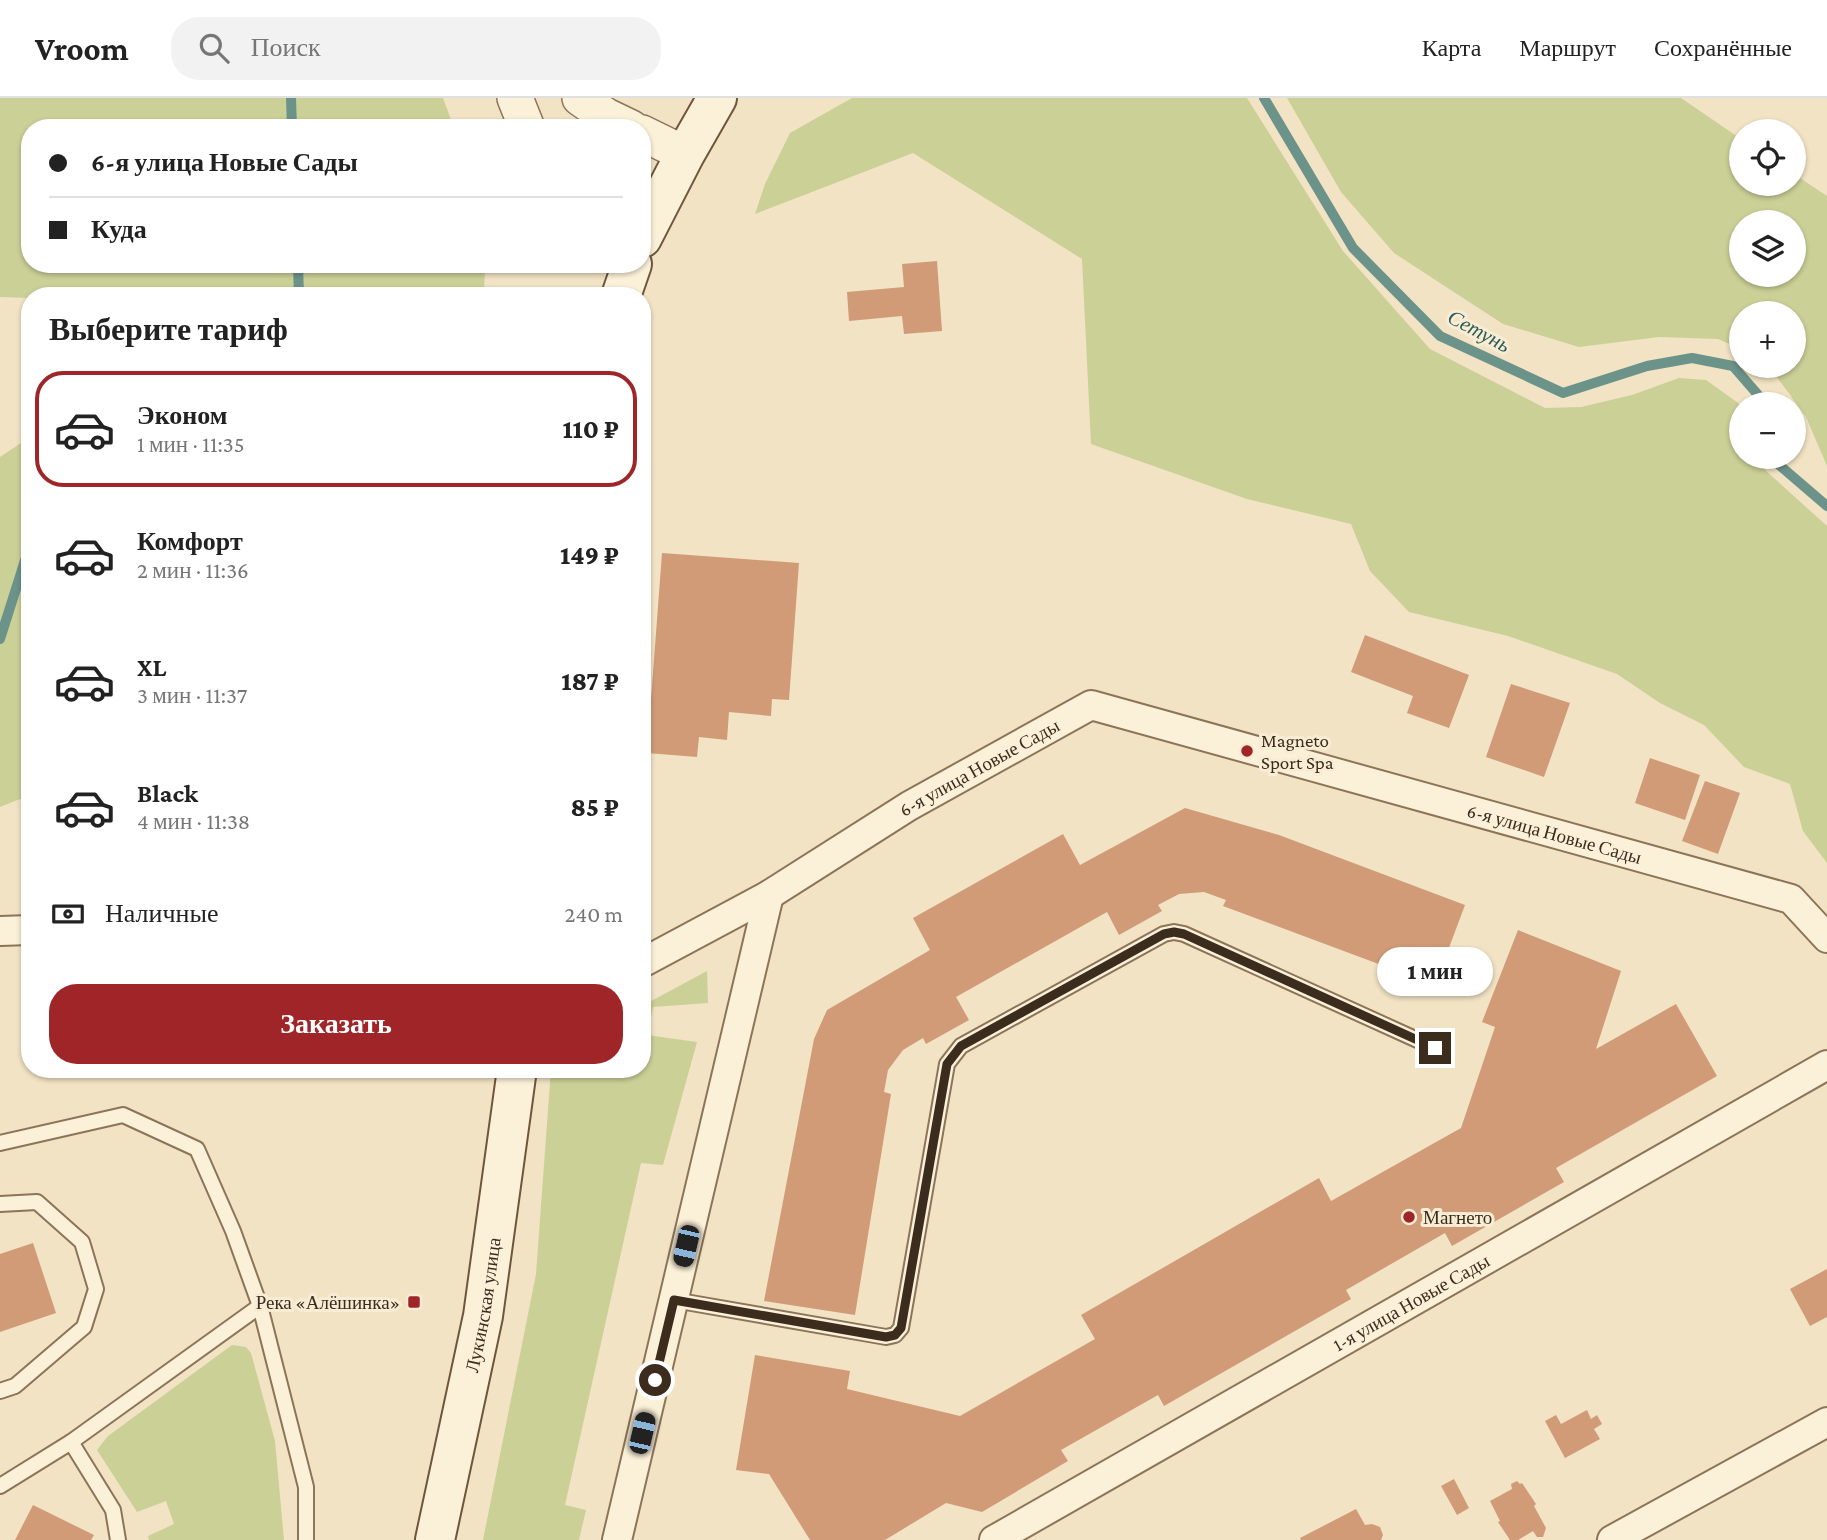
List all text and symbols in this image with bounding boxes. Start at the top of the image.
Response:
search box [171,17,661,80]
icon: search [195,29,233,67]
text: Vroom [35,30,129,67]
text: Поиск [251,33,321,62]
text: Карта [1422,34,1481,61]
text: Маршрут [1519,34,1616,61]
text: Сохранённые [1654,34,1792,61]
map controls [1729,119,1806,469]
button: locate [1729,119,1806,196]
text: 6-я улица Новые Сады [91,148,358,177]
button: layers [1729,210,1806,287]
text: Куда [91,215,147,244]
button: + [1729,301,1806,378]
water label: Сетунь [1444,305,1514,357]
text: Выберите тариф [49,311,288,347]
button: − [1729,392,1806,469]
icon: car [53,398,116,461]
text: Эконом [137,401,227,430]
text: 110 ₽ [562,415,619,444]
text: 1 мин · 11:35 [137,431,245,457]
icon: car [53,524,116,587]
text: Комфорт [137,527,243,556]
text: 149 ₽ [560,541,619,570]
text: 2 мин · 11:36 [137,557,249,583]
icon: car [53,650,116,713]
text: XL [137,653,166,682]
text: 187 ₽ [561,667,619,696]
text: 3 мин · 11:37 [137,682,247,708]
street label: 6-я улица Новые Сады [895,715,1063,821]
place label: Magneto Sport Spa [1261,730,1334,773]
marker: Magneto Sport Spa [1239,743,1255,759]
icon: car [53,776,116,839]
text: Black [137,779,198,808]
text: 85 ₽ [570,793,619,822]
street label: 6-я улица Новые Сады [1465,800,1644,868]
text: 4 мин · 11:38 [137,808,250,834]
icon: cash [49,895,87,933]
text: Наличные [105,899,218,928]
text: 240 m [564,901,623,927]
callout: 1 мин [1377,946,1493,996]
text: 1 мин [1407,958,1463,984]
button: Заказать [49,984,623,1064]
route end [1419,1032,1451,1064]
place label: Магнето [1423,1207,1492,1228]
marker: Магнето [1401,1209,1417,1225]
car [672,1223,701,1269]
street label: Лукинская улица [461,1236,505,1374]
street label: 1-я улица Новые Сады [1329,1250,1493,1356]
place label: Река «Алёшинка» [256,1292,400,1313]
marker: Река «Алёшинка» [406,1294,422,1310]
route start [639,1364,671,1396]
car [628,1410,657,1456]

